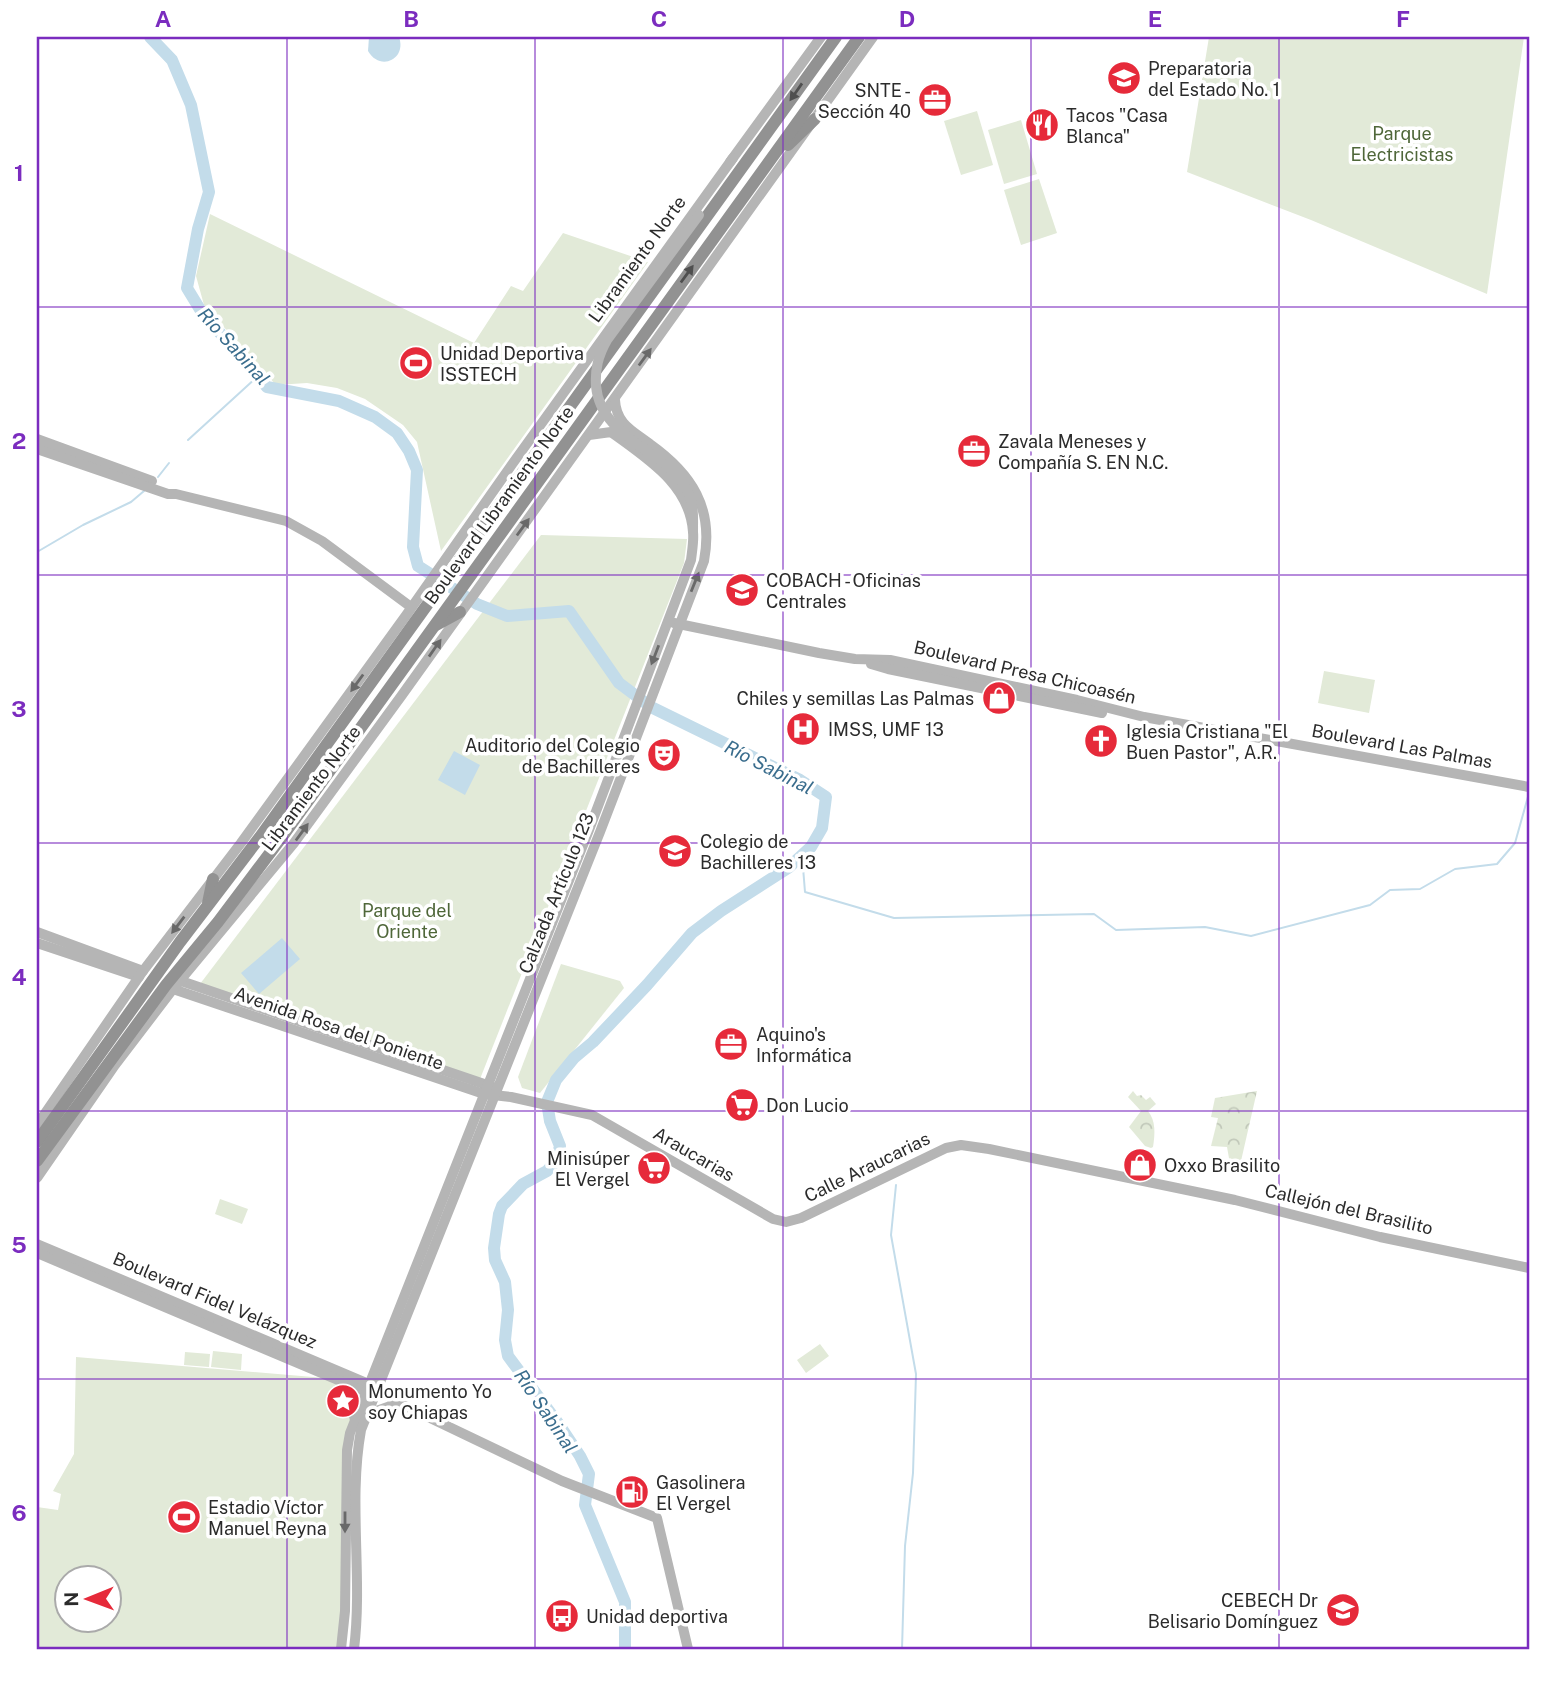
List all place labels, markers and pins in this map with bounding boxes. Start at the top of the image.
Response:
place label: Preparatoria del Estado No. 1 [1148,58,1280,100]
school or university icon: Preparatoria del Estado No. 1 [1105,59,1143,97]
place label: SNTE - Sección 40 [818,80,911,122]
office icon: SNTE - Sección 40 [916,81,954,119]
place label: Tacos "Casa Blanca" [1066,105,1168,147]
restaurant icon: Tacos "Casa Blanca" [1023,106,1061,144]
place label: Unidad Deportiva ISSTECH [440,343,584,385]
sports icon: Unidad Deportiva ISSTECH [397,344,435,382]
place label: Zavala Meneses y Compañía S. EN N.C. [998,431,1168,473]
office icon: Zavala Meneses y Compañía S. EN N.C. [955,432,993,470]
place label: COBACH - Oficinas Centrales [766,570,921,612]
school or university icon: COBACH - Oficinas Centrales [723,571,761,609]
shop icon: Chiles y semillas Las Palmas [980,679,1018,717]
place label: Chiles y semillas Las Palmas [736,688,974,709]
hospital icon: IMSS, UMF 13 [784,710,822,748]
place label: IMSS, UMF 13 [828,719,944,740]
place label: Iglesia Cristiana "El Buen Pastor", A.R. [1126,721,1288,763]
church icon: Iglesia Cristiana "El Buen Pastor", A.R. [1082,722,1120,760]
place label: Auditorio del Colegio de Bachilleres [465,735,640,777]
theatre icon: Auditorio del Colegio de Bachilleres [645,736,683,774]
place label: Colegio de Bachilleres 13 [700,831,816,873]
school or university icon: Colegio de Bachilleres 13 [656,832,694,870]
place label: Aquino's Informática [756,1024,852,1066]
office icon: Aquino's Informática [712,1025,750,1063]
supermarket icon: Don Lucio [723,1086,761,1124]
place label: Don Lucio [766,1095,849,1116]
shop icon: Oxxo Brasilito [1121,1146,1159,1184]
place label: Minisúper El Vergel [547,1148,630,1190]
supermarket icon: Minisúper El Vergel [635,1149,673,1187]
place label: Oxxo Brasilito [1164,1155,1280,1176]
place label: Monumento Yo soy Chiapas [368,1381,492,1423]
place icon: Monumento Yo soy Chiapas [324,1382,362,1420]
place label: Gasolinera El Vergel [656,1472,746,1514]
fuel station icon: Gasolinera El Vergel [613,1473,651,1511]
place label: Estadio Víctor Manuel Reyna [208,1497,327,1539]
sports icon: Estadio Víctor Manuel Reyna [165,1498,203,1536]
place label: CEBECH Dr Belisario Domínguez [1148,1590,1318,1632]
school or university icon: CEBECH Dr Belisario Domínguez [1324,1591,1362,1629]
bus stop icon: Unidad deportiva [543,1597,581,1635]
place label: Unidad deportiva [586,1606,728,1627]

